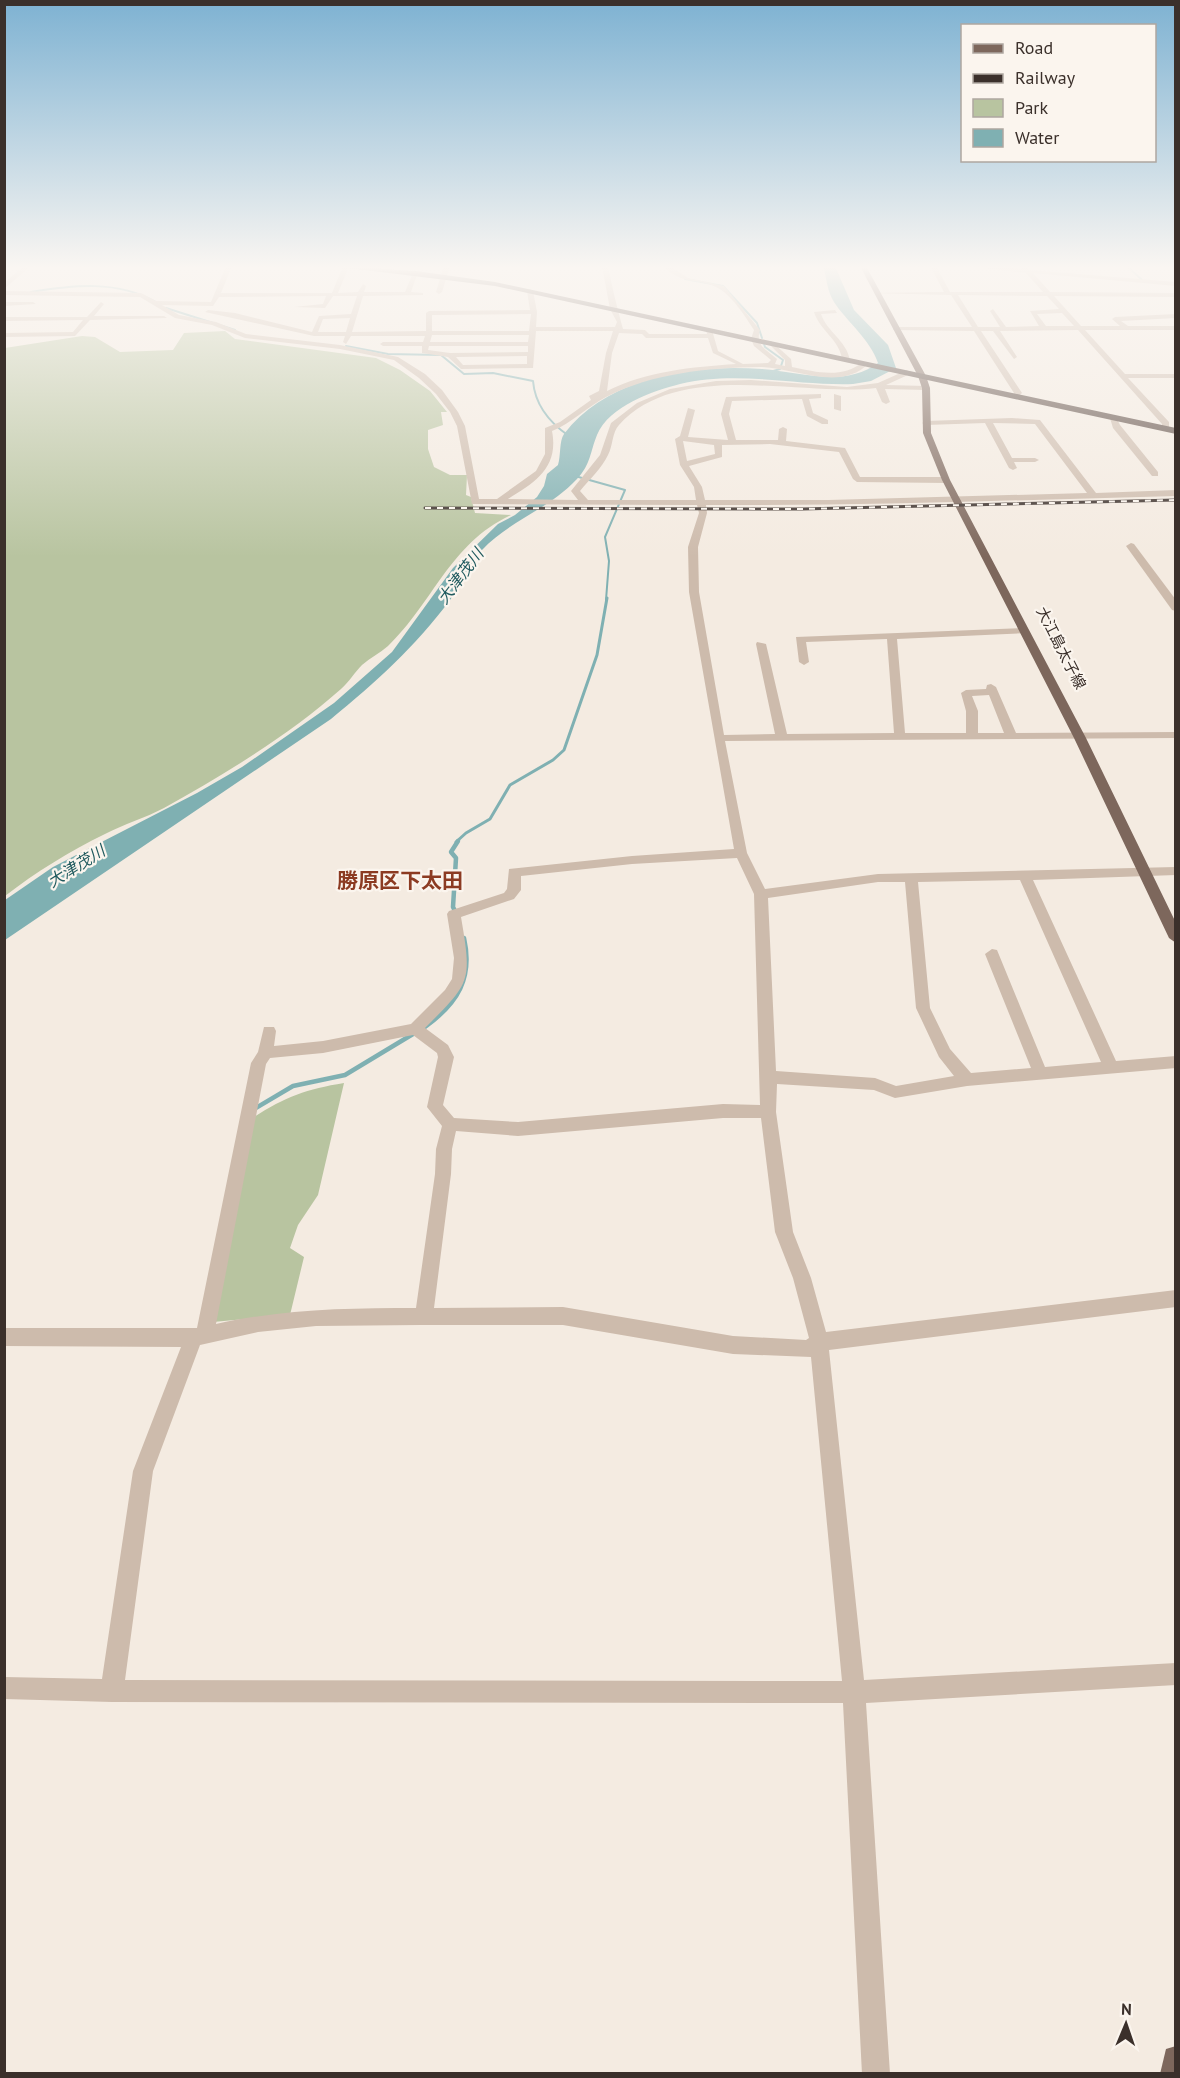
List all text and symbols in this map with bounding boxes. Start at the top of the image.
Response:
legend [961,24,1156,162]
text: Road [1015,36,1053,59]
text: Railway [1015,66,1076,89]
text: Park [1015,96,1048,119]
text: Water [1015,126,1059,149]
water label: 大津茂川 [433,543,488,608]
street label: 大江島太子線 [1033,603,1090,692]
water label: 大津茂川 [44,840,110,891]
district label: 勝原区下太田 [337,867,463,894]
north arrow [1096,1994,1156,2054]
text: N [1121,1999,1132,2019]

